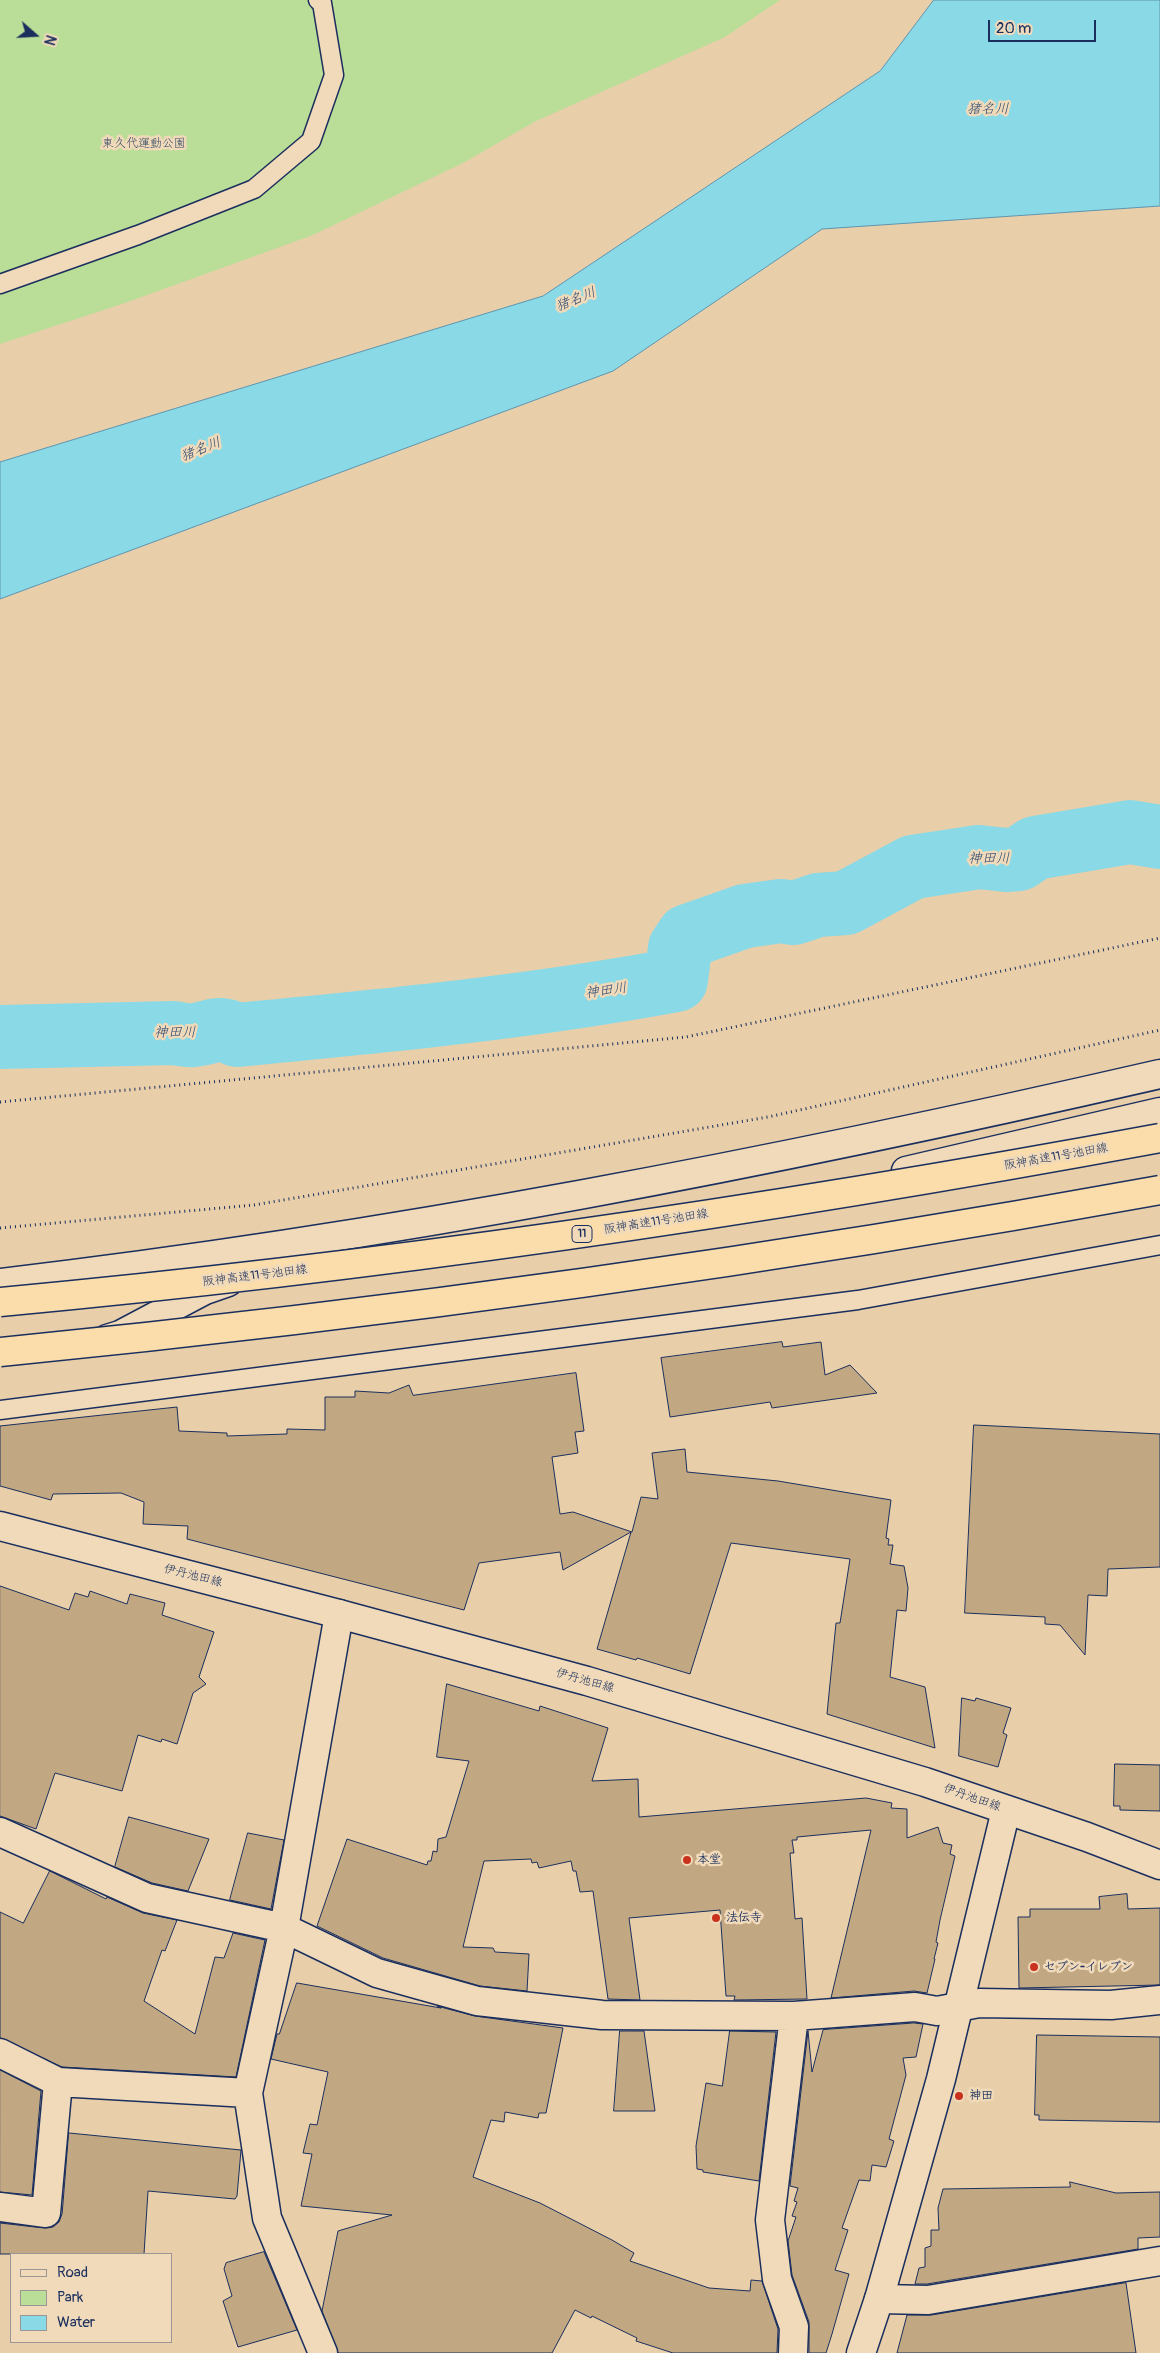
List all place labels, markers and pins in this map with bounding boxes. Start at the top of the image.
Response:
place label: 本堂 [697,1853,721,1867]
marker: 本堂 [681,1854,693,1866]
place label: 法伝寺 [726,1911,762,1925]
marker: 法伝寺 [710,1912,722,1924]
place label: セブン-イレブン [1044,1960,1133,1974]
marker: セブン-イレブン [1028,1961,1040,1973]
place label: 神田 [969,2089,993,2103]
marker: 神田 [953,2090,965,2102]

